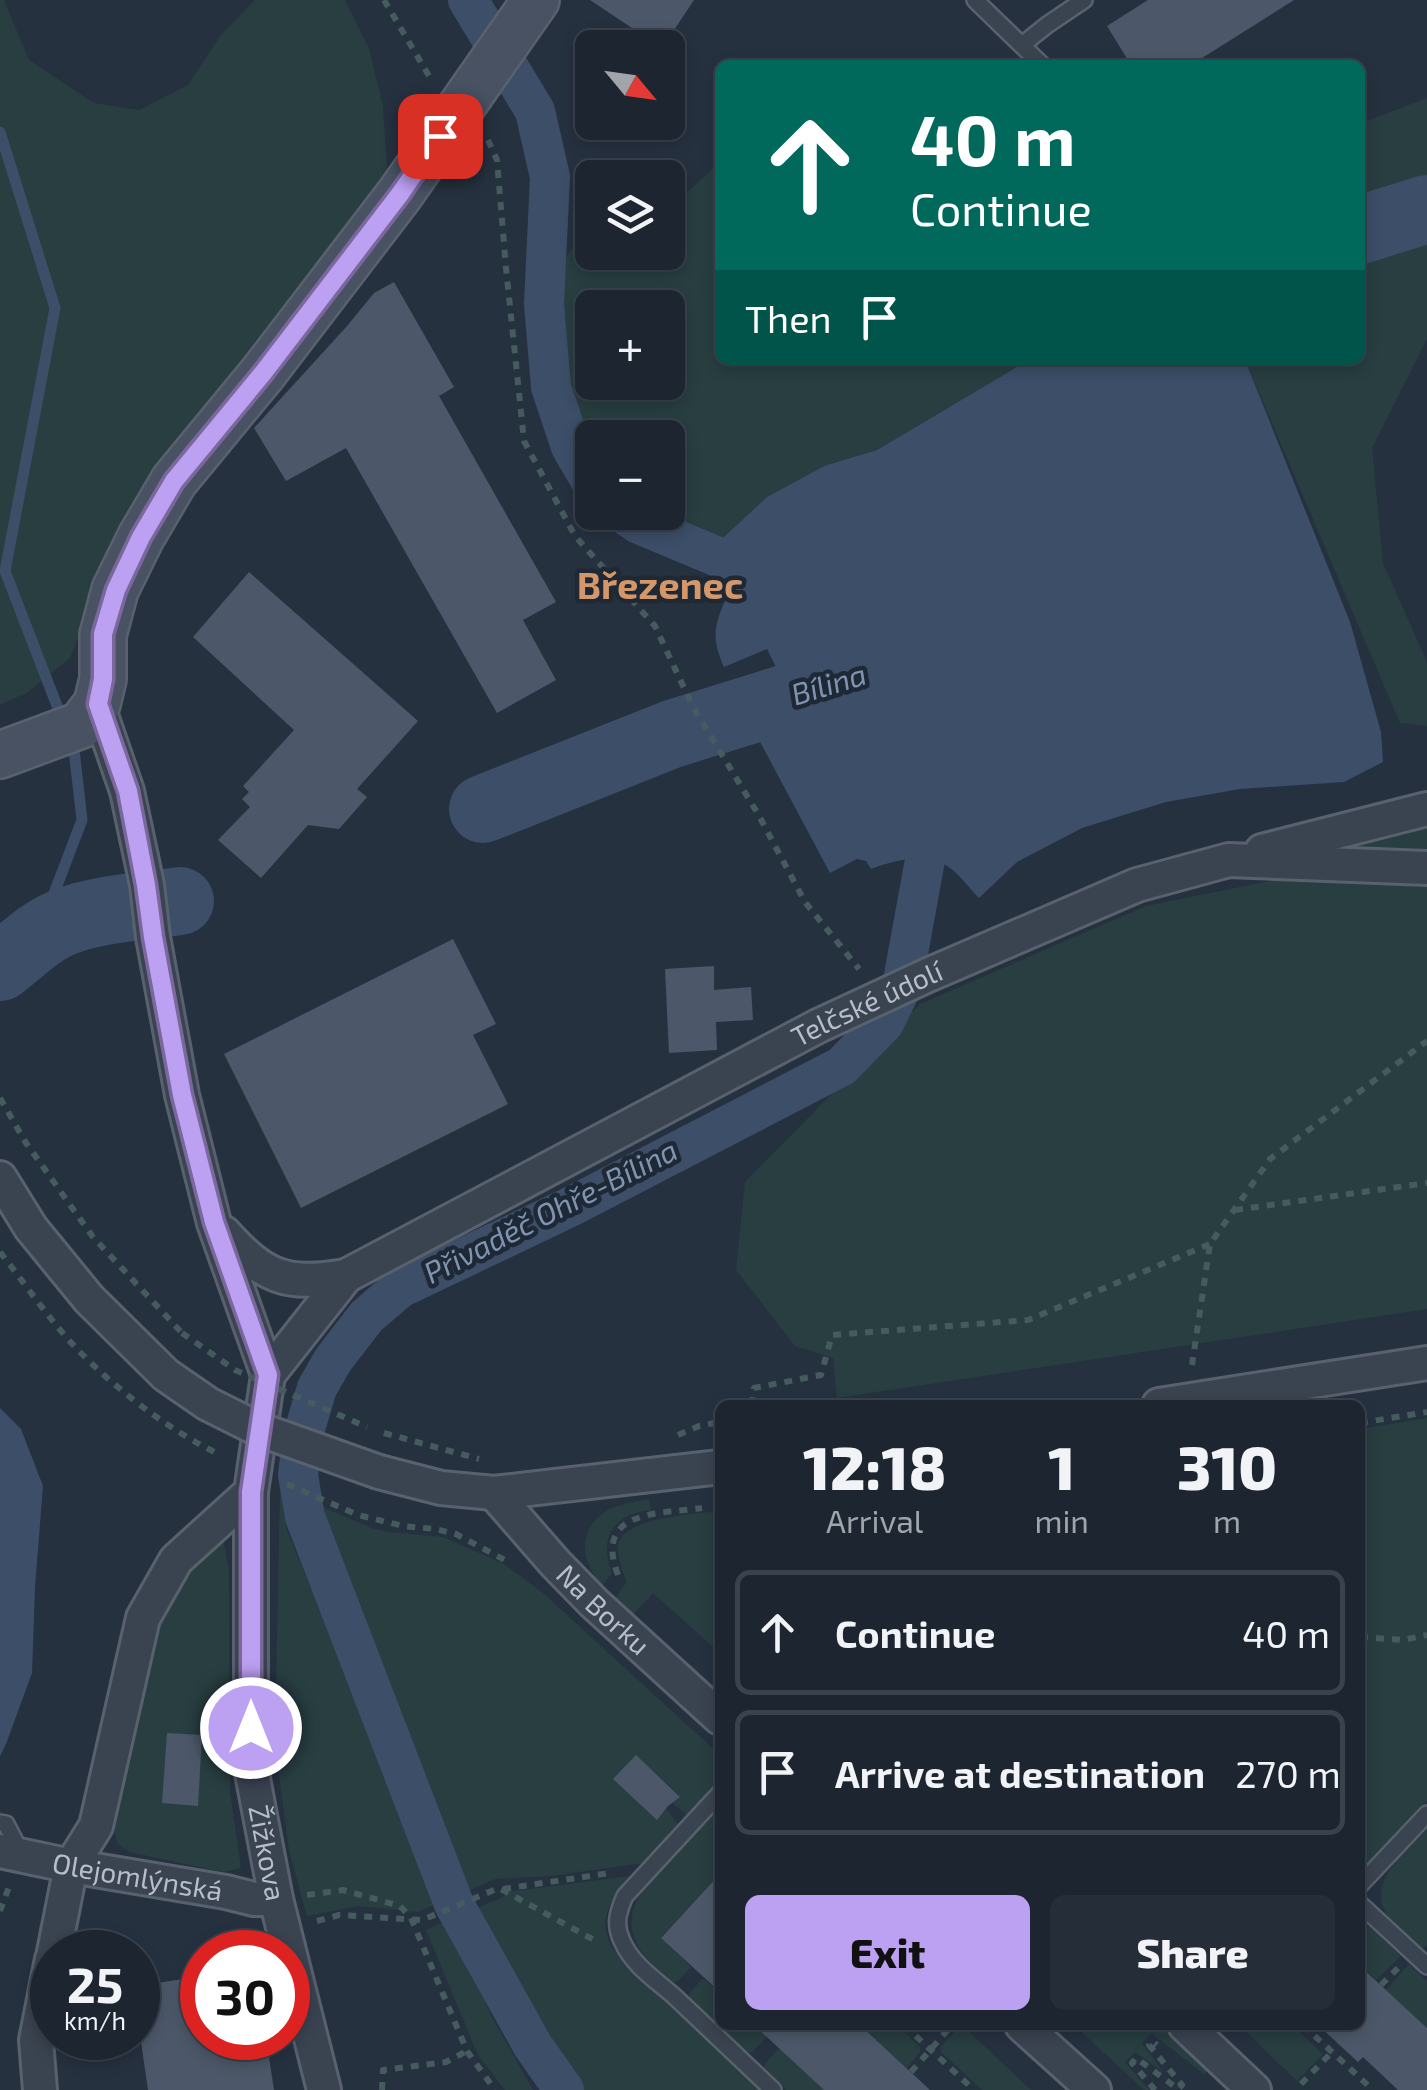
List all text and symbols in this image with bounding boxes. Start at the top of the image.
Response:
north arrow [575,30,685,140]
map controls [575,30,685,530]
pin [398,94,483,179]
text: 40 m [910,96,1076,180]
icon: ahead [745,100,875,230]
icon: arrive [413,109,468,164]
button: layers [575,160,685,270]
text: Continue [910,181,1092,235]
button: + [575,290,685,400]
icon: arrive [852,290,907,345]
text: Then [745,295,832,341]
button: − [575,420,685,530]
district label: Březenec [577,561,743,607]
water label: Bílina [787,655,870,712]
street label: Telčské údolí [785,953,948,1053]
water label: Přivaděč Ohře-Bílina [417,1131,683,1290]
text: 12:18 [803,1430,947,1502]
text: 1 [1048,1430,1075,1502]
text: 310 [1177,1430,1277,1502]
text: Arrival [826,1501,923,1539]
text: min [1034,1501,1089,1539]
text: m [1213,1501,1241,1539]
street label: Na Borku [550,1557,657,1662]
icon: ahead [750,1605,805,1660]
text: Continue [835,1610,995,1656]
text: 40 m [1242,1610,1330,1656]
position arrow [199,1676,303,1780]
icon: arrive [750,1745,805,1800]
text: Arrive at destination [835,1750,1205,1796]
text: 270 m [1235,1750,1341,1796]
street label: Žižkova [242,1802,294,1903]
street label: Olejomlýnská [49,1845,225,1907]
button: Exit [745,1895,1030,2010]
button: Share [1050,1895,1335,2010]
speed limit sign: 30 [180,1930,310,2060]
text: 25 [67,1953,123,2013]
text: km/h [64,2005,126,2035]

